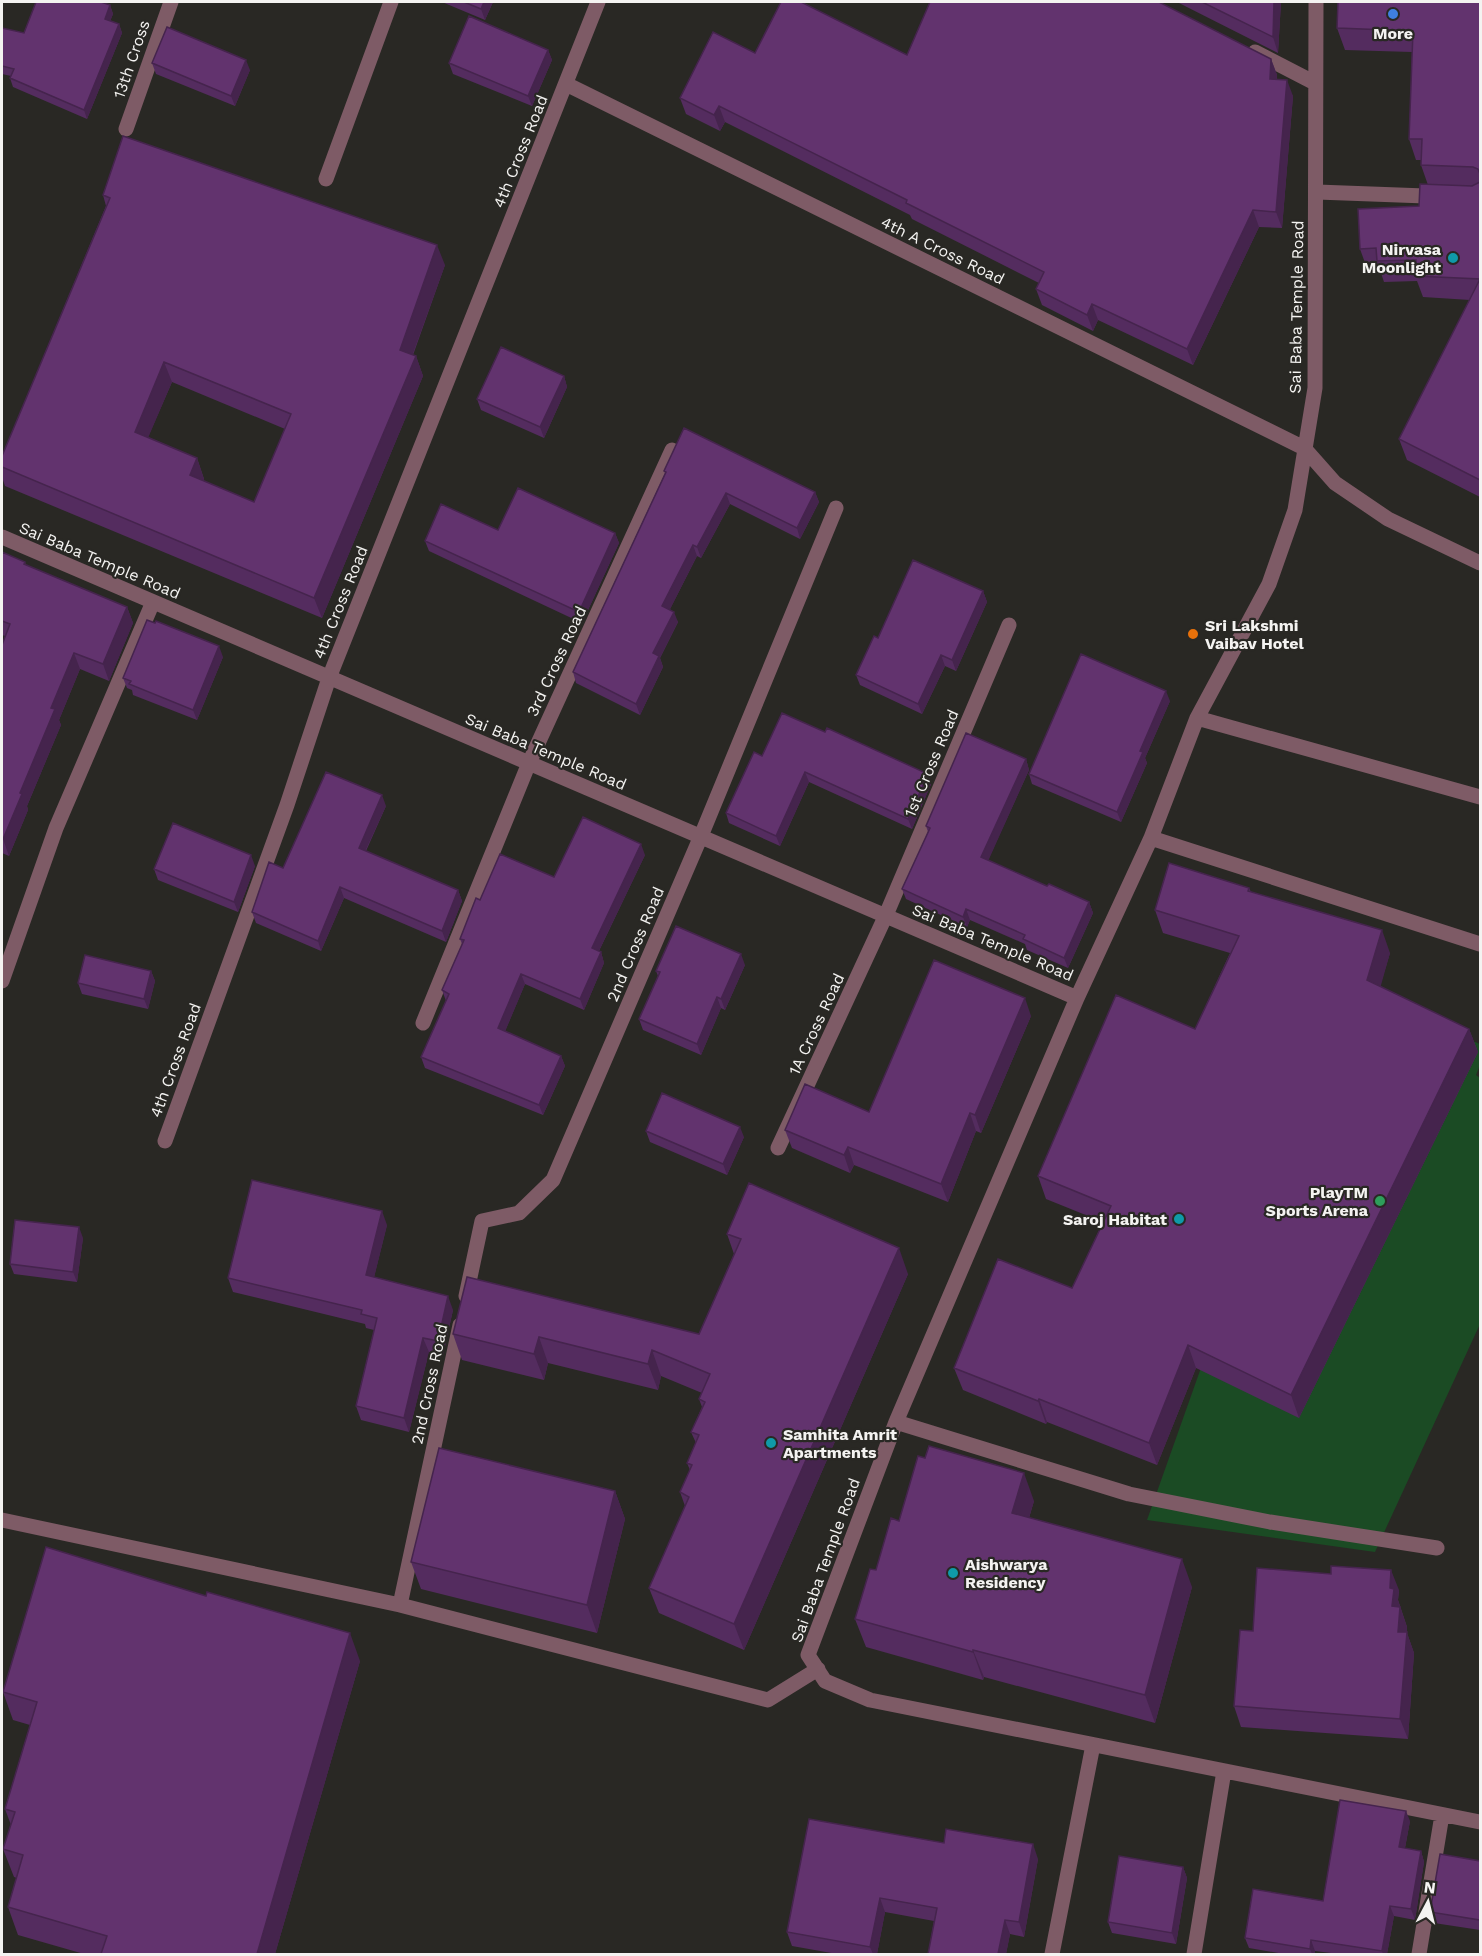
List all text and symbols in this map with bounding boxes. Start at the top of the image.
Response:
marker: More [1386,7,1400,21]
street label: 13th Cross [109,18,154,101]
place label: More [1373,24,1413,43]
street label: 4th Cross Road [489,92,552,210]
street label: 4th A Cross Road [878,212,1008,289]
street label: Sai Baba Temple Road [1285,220,1308,394]
place label: Nirvasa Moonlight [1362,240,1442,277]
marker: Nirvasa Moonlight [1446,251,1460,265]
street label: Sai Baba Temple Road [16,518,183,603]
street label: 4th Cross Road [309,543,372,661]
street label: 3rd Cross Road [523,603,590,719]
place label: Sri Lakshmi Vaibav Hotel [1205,616,1305,653]
marker: Sri Lakshmi Vaibav Hotel [1186,627,1200,641]
street label: 1st Cross Road [900,707,963,820]
street label: Sai Baba Temple Road [462,709,629,794]
street label: 2nd Cross Road [603,884,668,1004]
street label: Sai Baba Temple Road [909,900,1076,985]
street label: 1A Cross Road [785,970,848,1078]
street label: 4th Cross Road [146,1001,205,1120]
place label: PlayTM Sports Arena [1266,1183,1369,1220]
marker: PlayTM Sports Arena [1373,1194,1387,1208]
place label: Saroj Habitat [1063,1210,1167,1229]
marker: Saroj Habitat [1172,1212,1186,1226]
street label: 2nd Cross Road [407,1322,452,1446]
place label: Samhita Amrit Apartments [783,1425,897,1462]
marker: Samhita Amrit Apartments [764,1436,778,1450]
street label: Sai Baba Temple Road [787,1476,864,1645]
place label: Aishwarya Residency [965,1555,1048,1592]
marker: Aishwarya Residency [946,1566,960,1580]
north arrow [1398,1872,1458,1932]
text: N [1423,1877,1437,1898]

